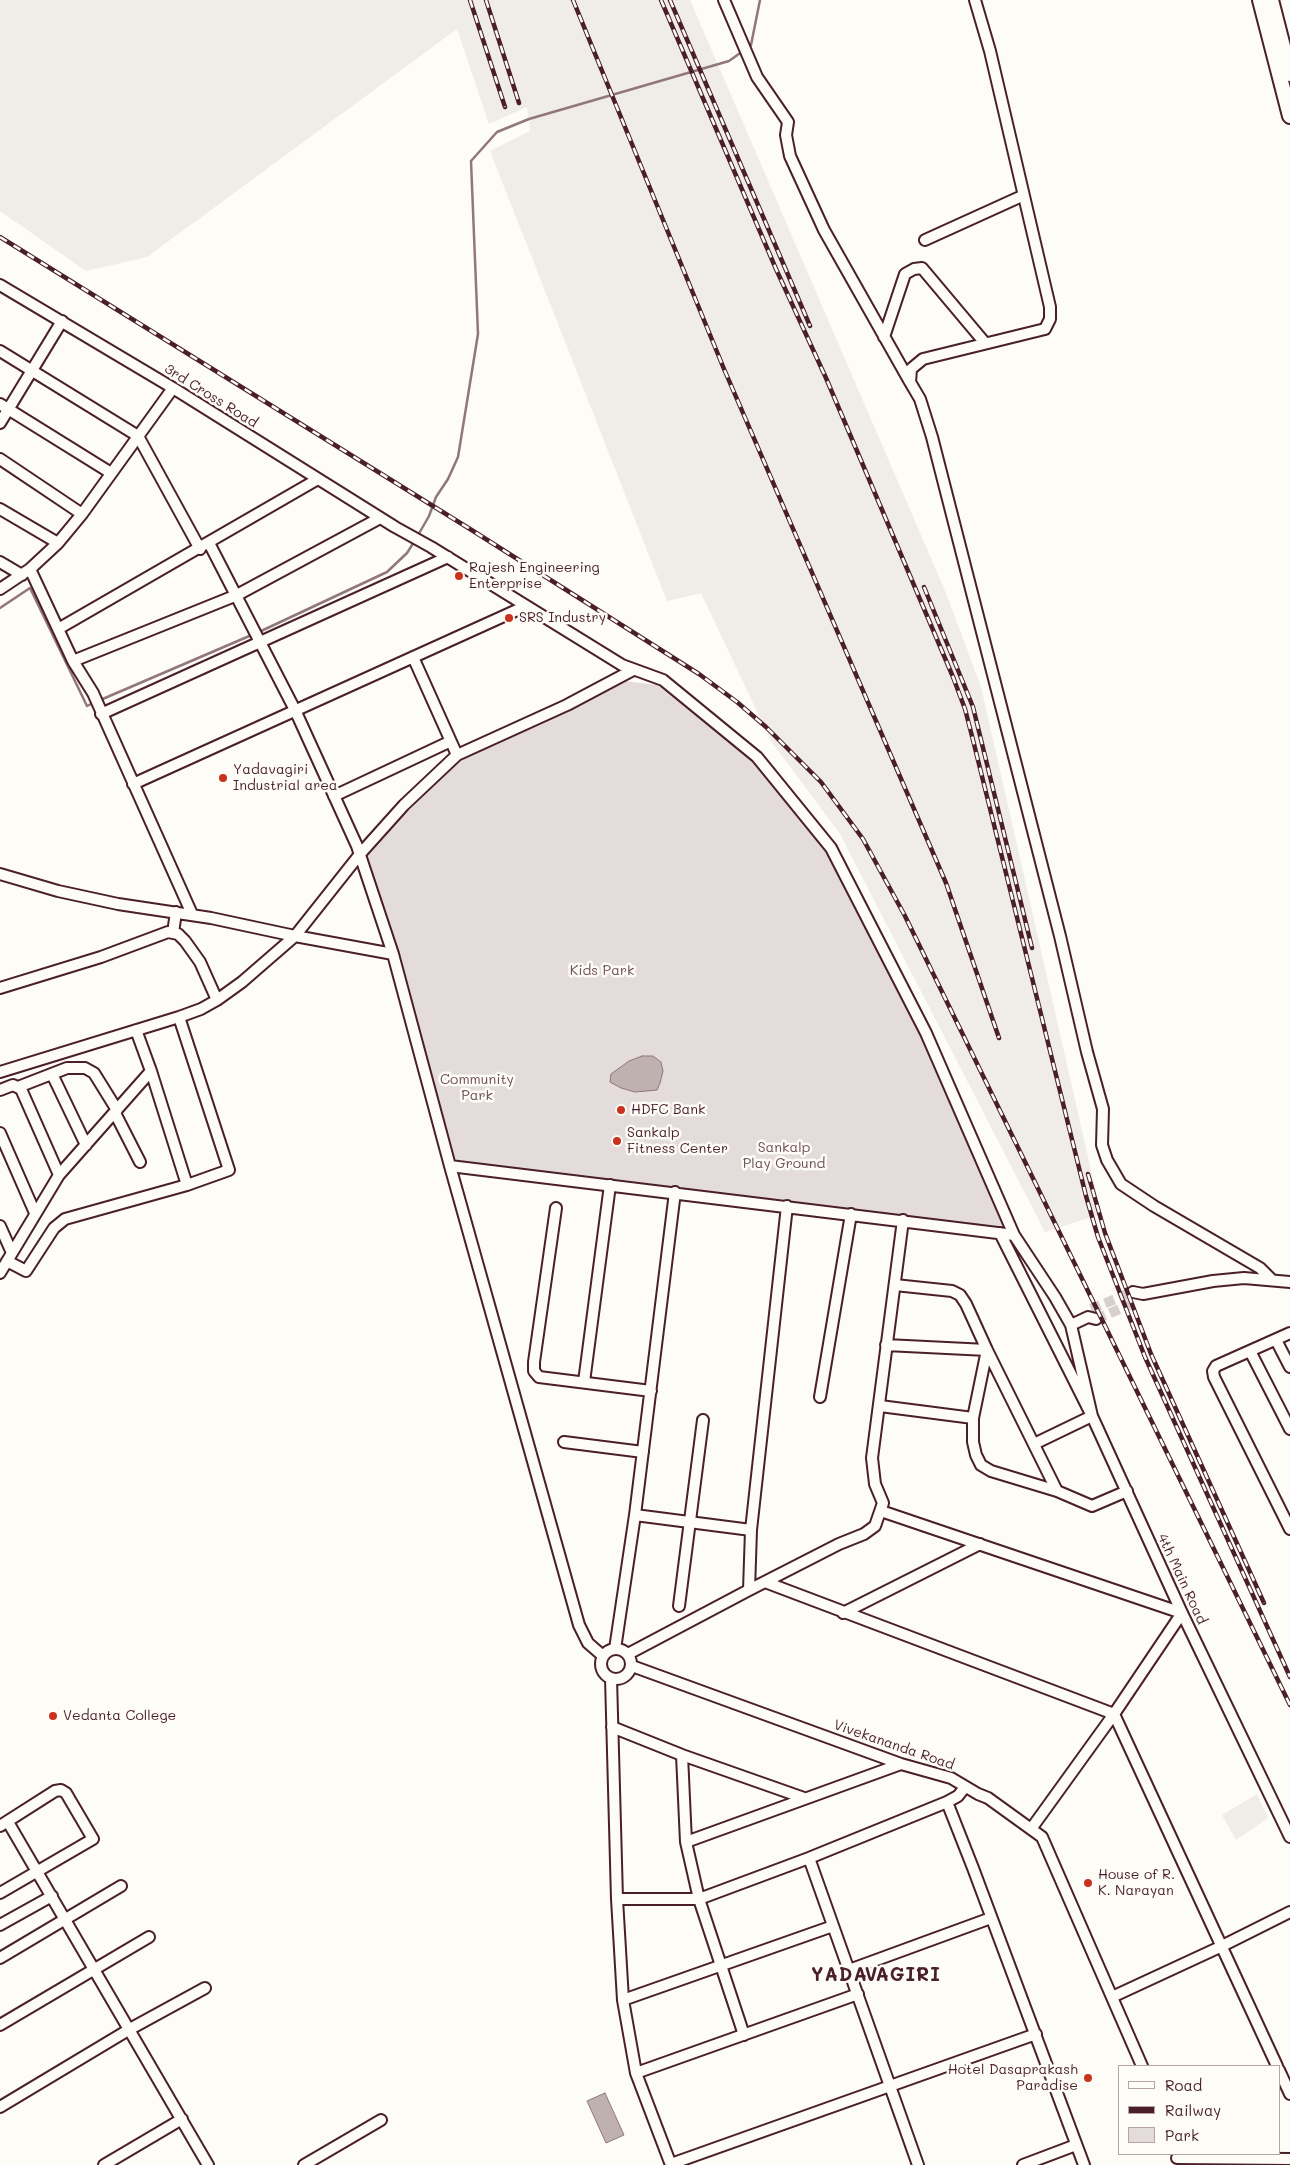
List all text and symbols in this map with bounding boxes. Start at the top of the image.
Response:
street label: 3rd Cross Road [161,361,261,431]
place label: Rajesh Engineering Enterprise [469,560,600,592]
marker: Rajesh Engineering Enterprise [453,570,465,582]
place label: SRS Industry [519,610,606,626]
marker: SRS Industry [503,612,515,624]
place label: Yadavagiri Industrial area [233,762,338,794]
marker: Yadavagiri Industrial area [217,772,229,784]
park label: Kids Park [570,963,634,979]
park label: Community Park [440,1072,514,1104]
place label: HDFC Bank [631,1102,706,1118]
marker: HDFC Bank [615,1104,627,1116]
place label: Sankalp Fitness Center [627,1125,728,1158]
marker: Sankalp Fitness Center [611,1135,623,1147]
park label: Sankalp Play Ground [743,1140,825,1172]
street label: 4th Main Road [1154,1531,1210,1627]
place label: Vedanta College [63,1708,176,1724]
marker: Vedanta College [47,1710,59,1722]
street label: Vivekananda Road [831,1716,957,1774]
place label: House of R. K. Narayan [1098,1867,1175,1900]
marker: House of R. K. Narayan [1082,1877,1094,1889]
district label: YADAVAGIRI [810,1964,942,1986]
place label: Hotel Dasaprakash Paradise [948,2062,1078,2094]
legend [1118,2065,1280,2155]
marker: Hotel Dasaprakash Paradise [1082,2072,1094,2084]
text: Road [1165,2075,1202,2095]
text: Railway [1165,2100,1221,2120]
text: Park [1165,2125,1199,2145]

